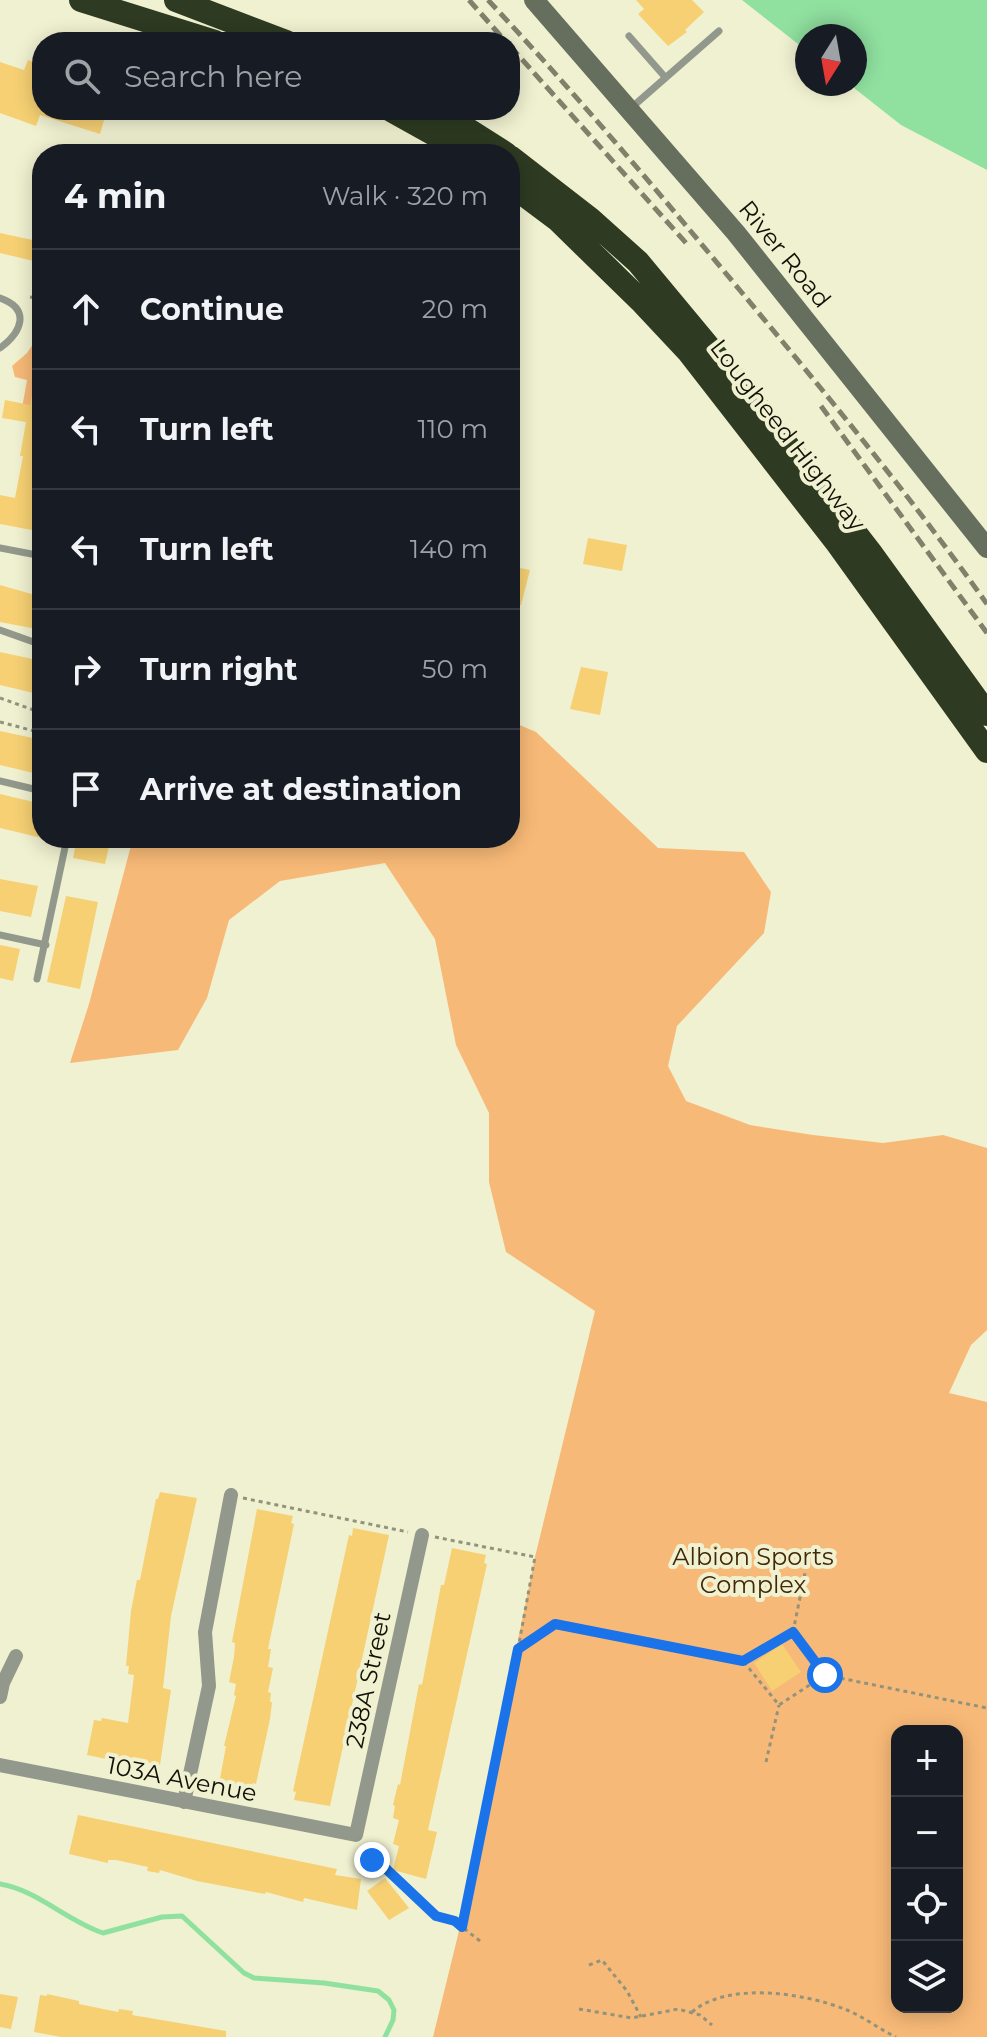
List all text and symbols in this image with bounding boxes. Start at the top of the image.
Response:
north arrow [795,24,867,96]
search box [32,32,520,120]
icon: search [60,54,104,98]
text: Search here [124,58,302,95]
text: 4 min [64,175,166,217]
text: Walk · 320 m [322,180,488,212]
street label: River Road [733,195,837,313]
icon: ahead [64,287,108,331]
text: Continue [140,291,284,328]
text: 20 m [422,293,488,325]
street label: Lougheed Highway [704,333,872,537]
icon: left [64,407,108,451]
text: Turn left [140,411,273,448]
text: 110 m [418,413,488,445]
icon: left [64,527,108,571]
text: Turn left [140,531,273,568]
text: 140 m [410,533,488,565]
icon: right [64,647,108,691]
text: Turn right [140,651,297,688]
text: 50 m [422,653,488,685]
icon: arrive [64,767,108,811]
text: Arrive at destination [140,771,462,808]
park label: Albion Sports Complex [672,1542,834,1599]
street label: 238A Street [339,1609,397,1751]
route start [807,1657,843,1693]
map controls [891,1725,963,2013]
button: + [891,1725,963,1797]
street label: 103A Avenue [105,1750,259,1808]
button: − [891,1797,963,1869]
route end [354,1842,390,1878]
button: locate [891,1869,963,1941]
button: layers [891,1941,963,2013]

